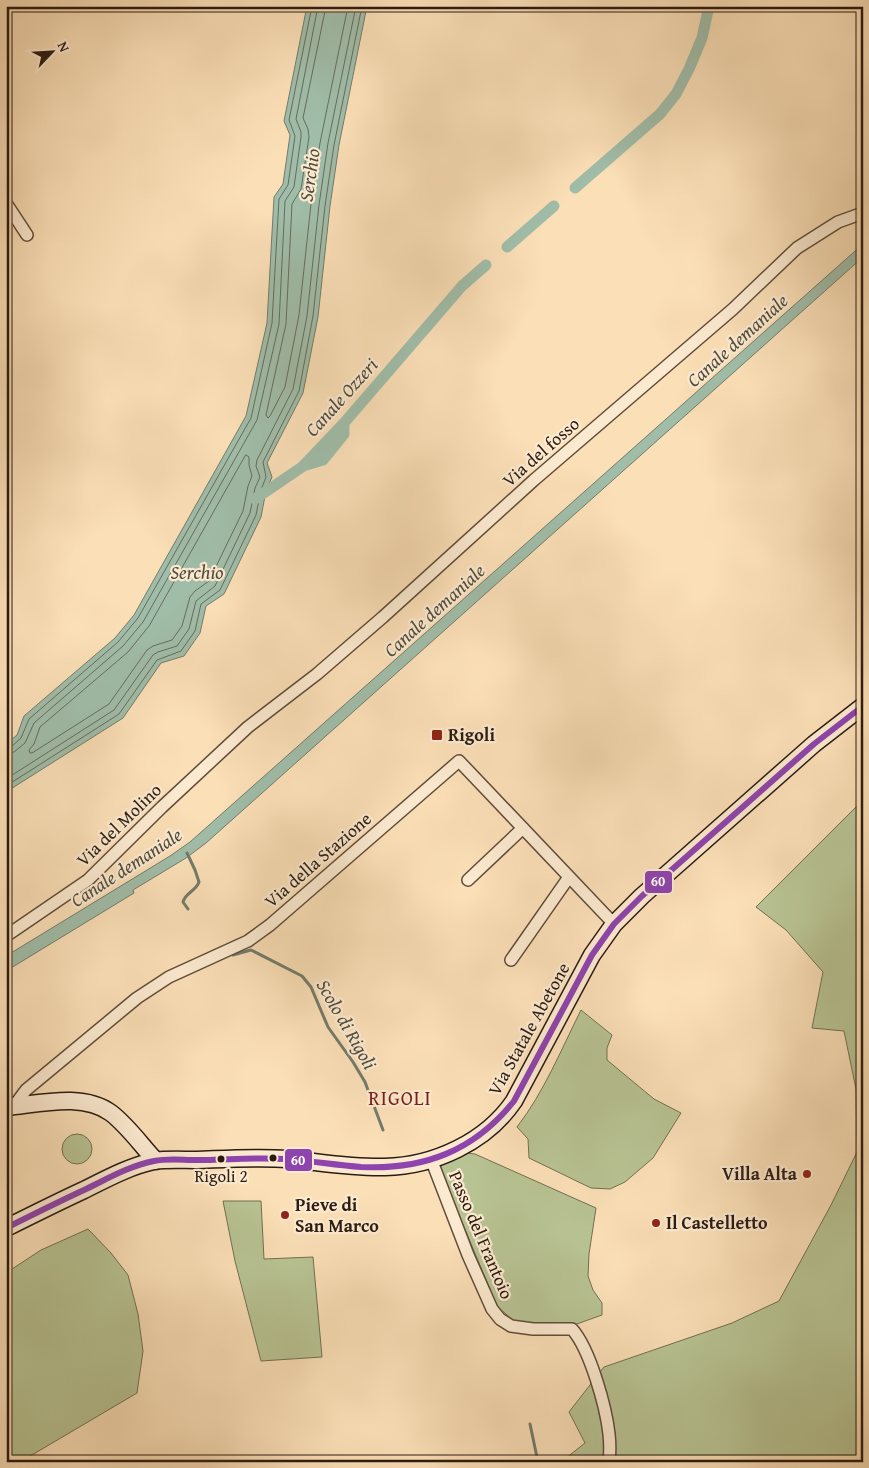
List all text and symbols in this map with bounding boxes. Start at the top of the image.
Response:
north arrow [28,28,78,78]
text: N [53,38,75,56]
water label: Serchio [291,147,327,203]
water label: Canale demaniale [680,287,794,393]
water label: Canale Ozzeri [298,351,384,442]
street label: Via del fosso [496,410,585,493]
water label: Canale demaniale [377,557,491,663]
water label: Serchio [171,558,223,586]
place label: Rigoli [448,721,495,748]
marker: Rigoli [430,728,444,742]
street label: Via del Molino [70,777,167,872]
street label: Via della Stazione [258,805,377,914]
water label: Canale demaniale [65,820,187,914]
line badge: 60 [644,870,673,894]
text: 60 [651,871,665,891]
street label: Via Statale Abetone [481,957,576,1100]
water label: Scolo di Rigoli [310,974,384,1074]
district label: RIGOLI [368,1083,432,1112]
line badge: 60 [284,1148,313,1172]
text: 60 [291,1150,305,1170]
unlabelled marker [268,1153,278,1163]
marker: Rigoli 2 [216,1154,226,1164]
place label: Villa Alta [722,1160,798,1187]
place label: Rigoli 2 [194,1163,248,1188]
street label: Passo del Frantoio [442,1166,521,1303]
marker: Villa Alta [801,1168,813,1180]
place label: Pieve di San Marco [295,1191,379,1239]
marker: Pieve di San Marco [279,1209,291,1221]
place label: Il Castelletto [666,1209,768,1236]
marker: Il Castelletto [650,1217,662,1229]

